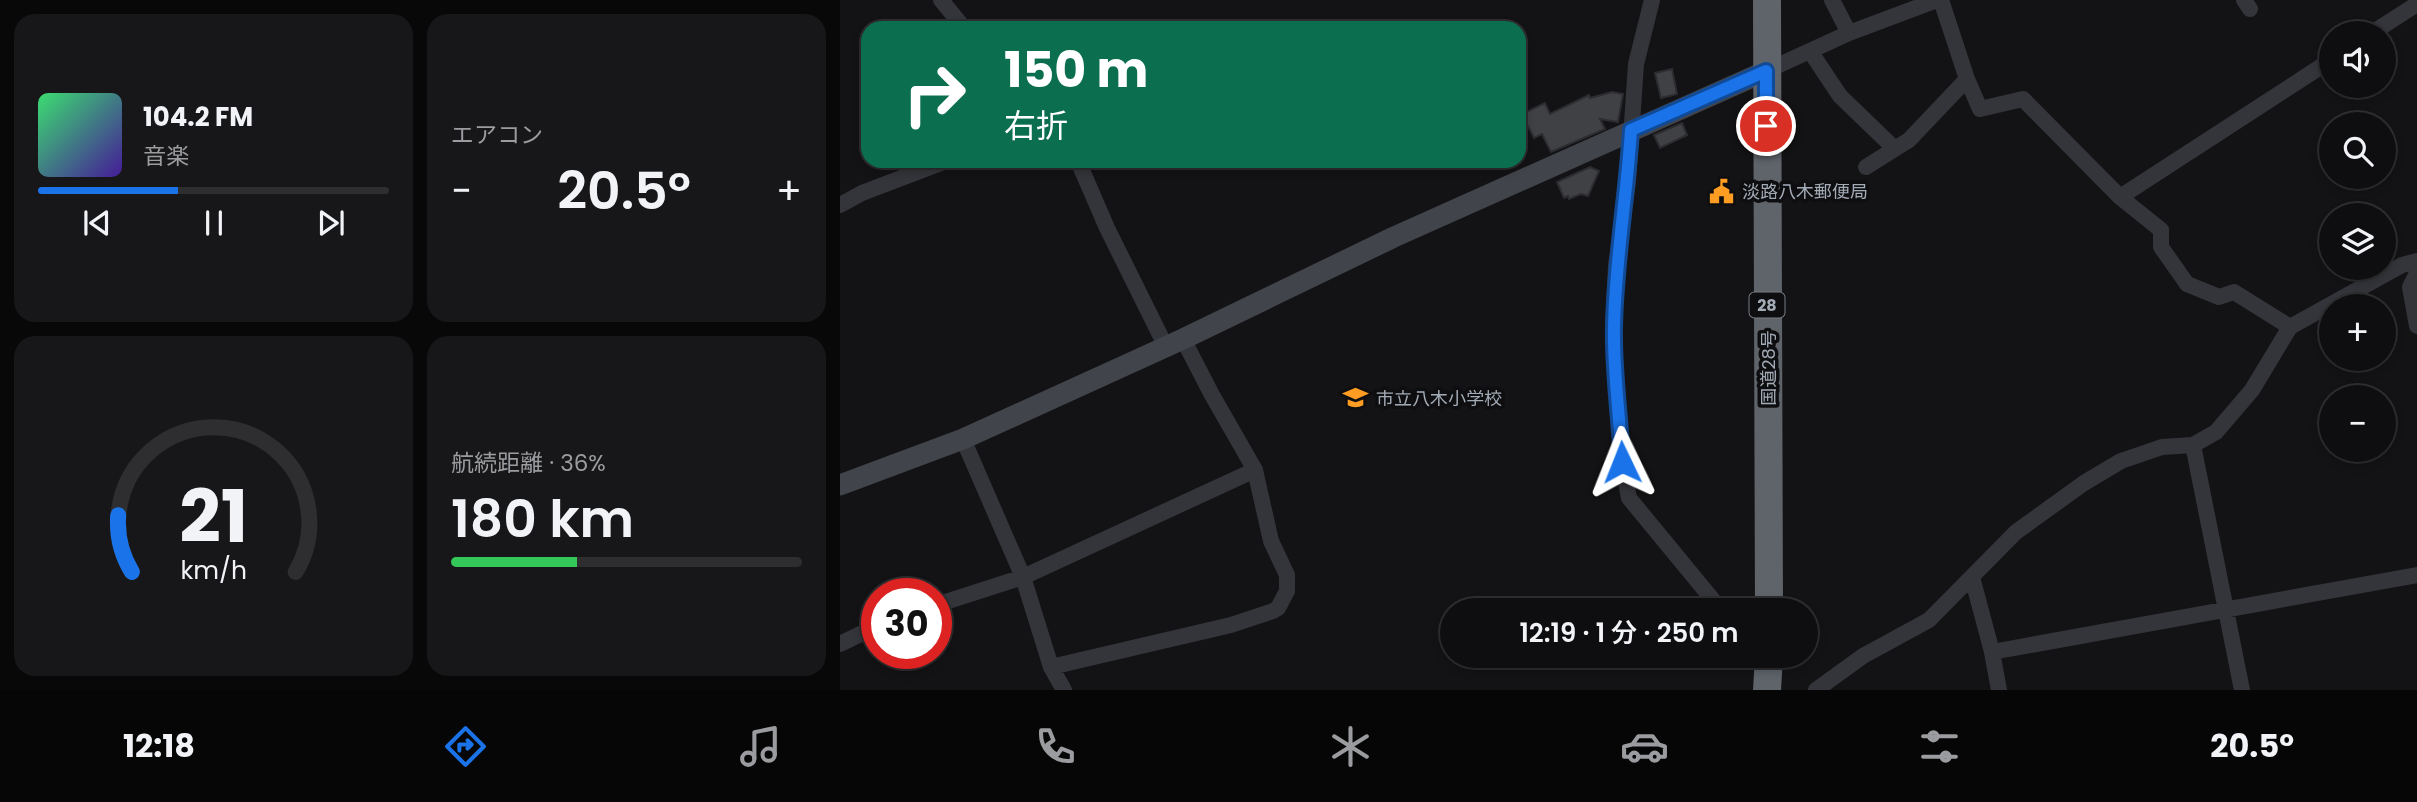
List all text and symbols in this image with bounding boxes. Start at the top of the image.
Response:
map controls [2319,21,2396,462]
button: sound [2319,21,2396,98]
text: 150 m [1004,36,1149,104]
icon: right [889,49,980,140]
pin [1736,96,1796,156]
text: 104.2 FM [143,99,253,135]
text: 右折 [1004,103,1068,148]
icon: arrive [1747,107,1785,145]
button: search [2319,112,2396,189]
text: エアコン [451,119,543,151]
text: 音楽 [143,140,189,172]
text: 20.5° [557,154,691,227]
text: − [451,164,472,217]
text: + [776,164,802,217]
public building icon: 淡路八木郵便局 [1708,177,1736,205]
place label: 淡路八木郵便局 [1742,179,1868,204]
button: layers [2319,203,2396,280]
icon: previous [78,204,116,242]
icon: pause [195,204,233,242]
icon: next [312,204,350,242]
road number: 28 [1749,292,1784,318]
button: + [2319,294,2396,371]
street label: 国道28号 [1756,330,1781,406]
school or university icon: 市立八木小学校 [1342,384,1370,412]
button: − [2319,385,2396,462]
place label: 市立八木小学校 [1376,386,1502,411]
position arrow [1585,425,1659,499]
text: 航続距離 · 36% [451,447,606,479]
text: 21 [179,466,248,567]
text: 180 km [451,482,634,555]
text: km/h [180,553,247,588]
speed limit sign: 30 [861,578,952,669]
text: 12:19 · 1 分 · 250 m [1519,615,1739,651]
icon: directions [441,722,490,771]
icon: music [736,722,785,771]
icon: phone [1031,722,1080,771]
icon: climate [1326,722,1375,771]
icon: car [1620,722,1669,771]
icon: filters [1915,722,1964,771]
text: 12:18 [123,723,195,768]
text: 20.5° [2210,723,2294,768]

